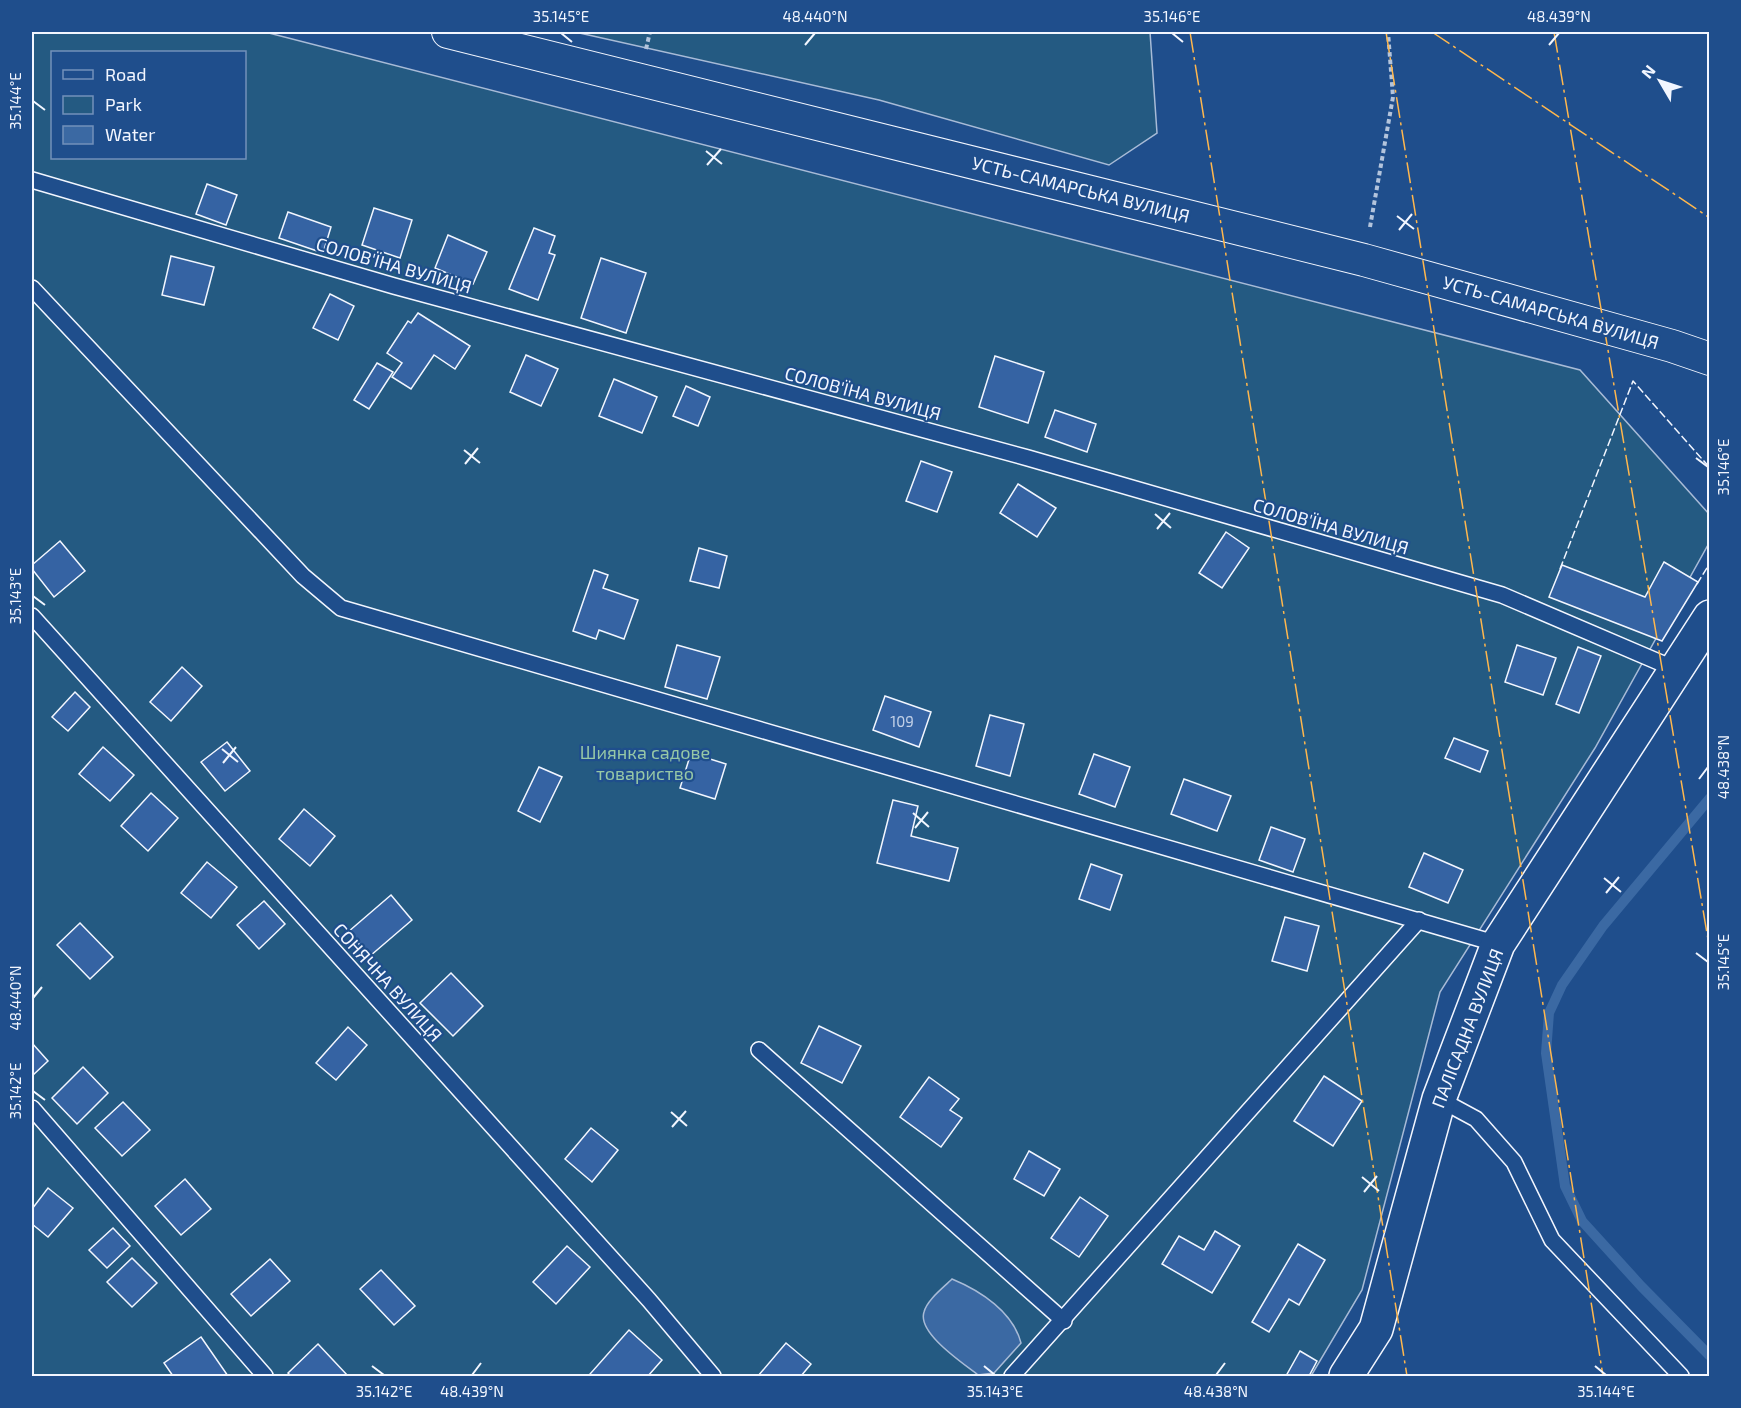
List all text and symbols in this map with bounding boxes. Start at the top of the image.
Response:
text: 35.145°E [533,7,589,25]
text: 48.440°N [782,7,848,25]
text: 35.146°E [1144,7,1200,25]
text: 48.439°N [1527,7,1591,25]
legend [51,51,246,159]
north arrow [1630,51,1690,111]
text: N [1637,61,1659,82]
text: Road [105,63,146,85]
text: 35.144°E [6,72,24,130]
text: Park [105,93,142,115]
text: Water [105,123,155,145]
street label: УСТЬ-САМАРСЬКА ВУЛИЦЯ [970,151,1192,227]
street label: СОЛОВ'ЇНА ВУЛИЦЯ [314,232,474,298]
street label: УСТЬ-САМАРСЬКА ВУЛИЦЯ [1440,271,1662,353]
street label: СОЛОВ'ЇНА ВУЛИЦЯ [783,362,943,424]
text: 35.146°E [1714,439,1732,495]
street label: СОЛОВ'ЇНА ВУЛИЦЯ [1251,493,1411,559]
text: 35.143°E [6,568,24,624]
house number: 109 [890,712,914,730]
text: 48.438°N [1714,735,1732,799]
park label: Шиянка садове товариство [580,741,710,784]
street label: СОНЯЧНА ВУЛИЦЯ [329,918,447,1046]
text: 35.145°E [1714,934,1732,990]
street label: ПАЛІСАДНА ВУЛИЦЯ [1426,945,1508,1111]
text: 48.440°N [6,965,24,1031]
text: 35.142°E [6,1063,24,1119]
text: 35.142°E [356,1382,412,1400]
text: 48.439°N [440,1382,504,1400]
text: 35.143°E [967,1382,1023,1400]
text: 48.438°N [1184,1382,1248,1400]
text: 35.144°E [1577,1382,1635,1400]

